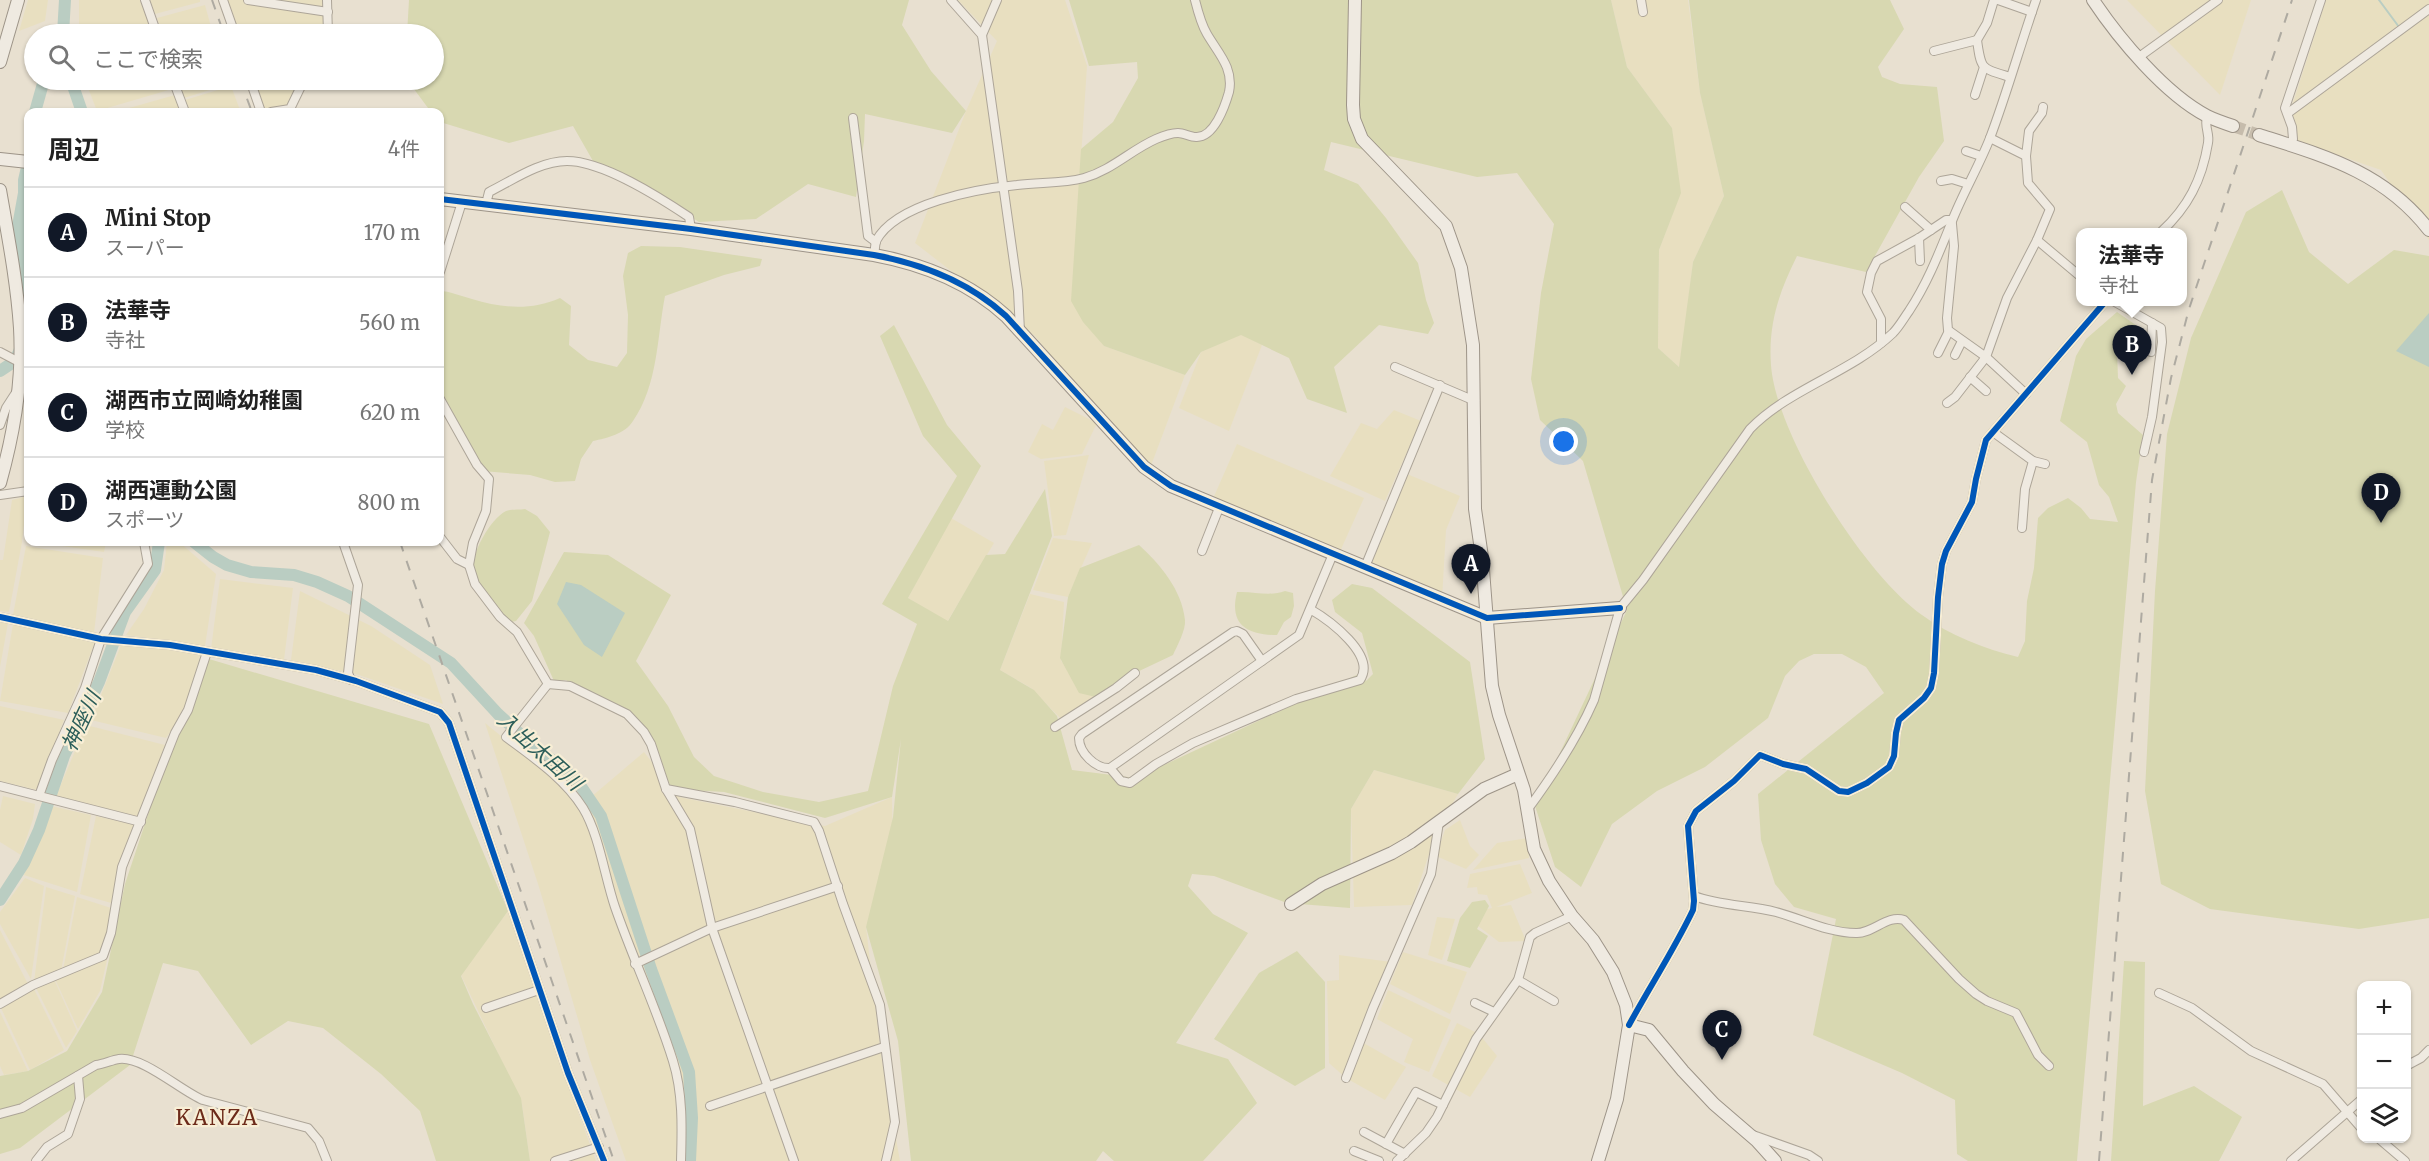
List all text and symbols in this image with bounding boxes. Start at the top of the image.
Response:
search box [24,24,444,90]
icon: search [45,41,78,74]
text: ここで検索 [93,45,203,73]
text: 周辺 [48,133,100,166]
text: 4件 [388,136,420,161]
text: Mini Stop [105,204,211,232]
text: A [60,220,75,245]
text: 170 m [364,220,420,245]
popup [2076,228,2187,306]
text: スーパー [105,235,185,260]
text: 法華寺 [2098,241,2165,269]
text: 寺社 [2098,272,2138,297]
text: 法華寺 [105,296,171,324]
text: B [61,310,74,335]
text: 560 m [359,310,420,335]
pin: B [2112,326,2152,375]
text: 寺社 [105,327,145,352]
text: 湖西市立岡崎幼稚園 [105,386,303,414]
text: C [61,400,74,425]
text: 620 m [360,400,420,425]
text: 学校 [105,417,145,442]
your location [1549,427,1578,456]
pin: D [2362,474,2400,523]
text: 湖西運動公園 [105,476,237,504]
text: D [60,490,75,515]
text: 800 m [358,490,420,515]
text: スポーツ [105,507,185,532]
pin: A [1452,544,1490,594]
water label: 神座川 [55,685,107,755]
water label: 入出太田川 [492,706,590,797]
map controls [2357,981,2411,1143]
button: + [2357,981,2411,1035]
pin: C [1702,1010,1742,1060]
button: − [2357,1035,2411,1089]
button: layers [2357,1089,2411,1143]
district label: KANZA [176,1104,258,1131]

